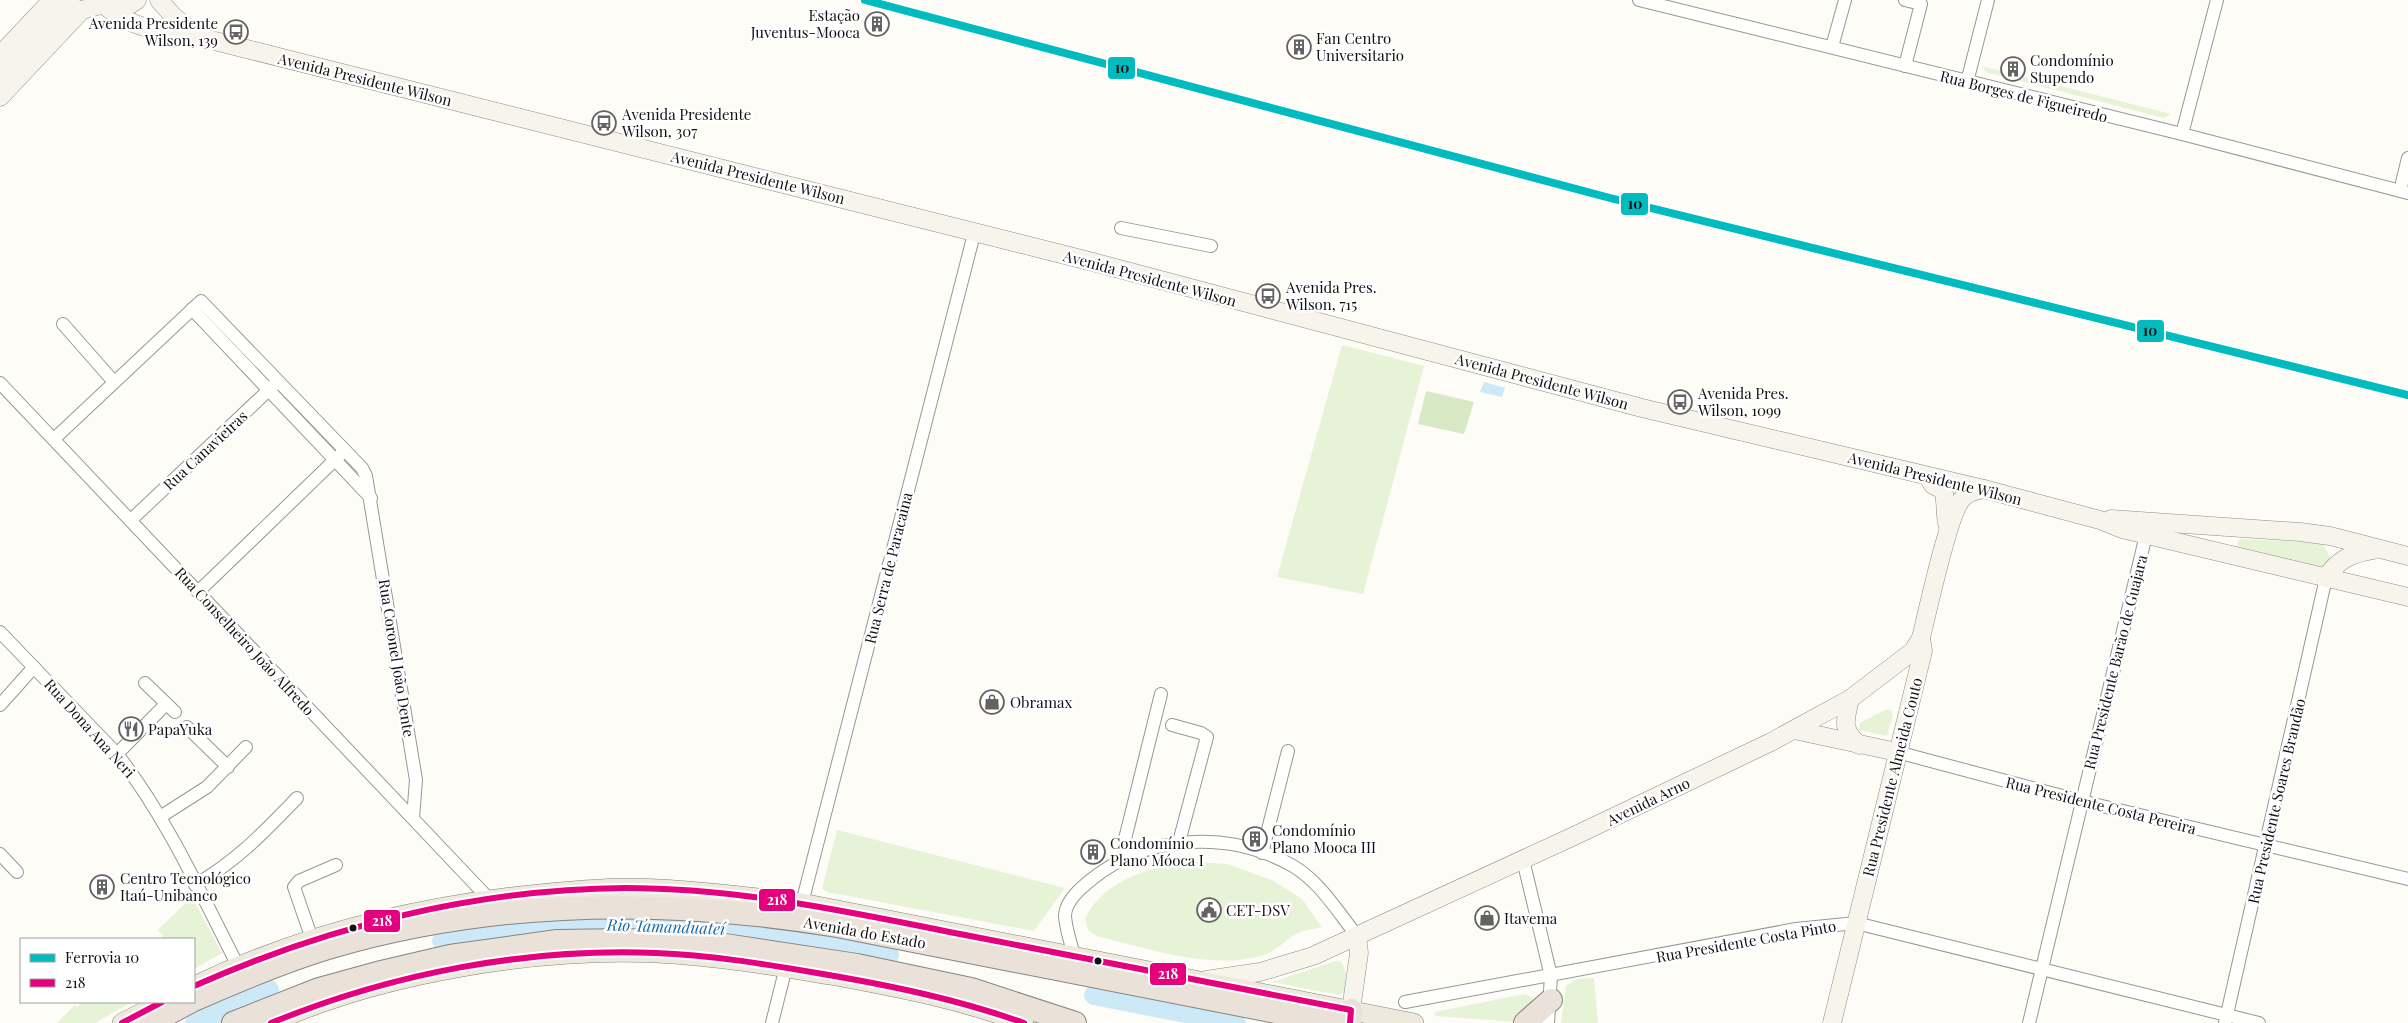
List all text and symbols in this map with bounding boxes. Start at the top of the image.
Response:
place label: Estação Juventus-Mooca [750,5,861,42]
building icon: Estação Juventus-Mooca [864,11,890,37]
place label: Avenida Presidente Wilson, 139 [88,13,218,50]
bus stop icon: Avenida Presidente Wilson, 139 [223,19,249,45]
place label: Fan Centro Universitario [1316,28,1404,65]
building icon: Fan Centro Universitario [1286,34,1312,60]
street label: Avenida Presidente Wilson [275,47,454,110]
place label: Condomínio Stupendo [2030,50,2114,87]
line badge: 10 [1107,56,1136,80]
building icon: Condomínio Stupendo [2000,56,2026,82]
text: 10 [1115,58,1129,77]
street label: Rua Borges de Figueiredo [1938,65,2110,127]
place label: Avenida Presidente Wilson, 307 [621,104,751,141]
bus stop icon: Avenida Presidente Wilson, 307 [591,110,617,136]
street label: Avenida Presidente Wilson [668,145,847,208]
line badge: 10 [1620,192,1649,216]
text: 10 [1628,194,1642,213]
street label: Avenida Presidente Wilson [1060,245,1239,311]
place label: Avenida Pres. Wilson, 715 [1285,277,1377,314]
bus stop icon: Avenida Pres. Wilson, 715 [1255,283,1281,309]
line badge: 10 [2136,319,2165,343]
text: 10 [2143,321,2157,340]
street label: Avenida Presidente Wilson [1452,348,1631,414]
place label: Avenida Pres. Wilson, 1099 [1697,383,1789,420]
bus stop icon: Avenida Pres. Wilson, 1099 [1667,389,1693,415]
street label: Rua Canavieiras [159,406,251,494]
street label: Avenida Presidente Wilson [1845,446,2024,509]
street label: Rua Serra de Paracaina [859,490,917,646]
street label: Rua Presidente Barão de Guajara [2079,552,2152,771]
street label: Rua Conselheiro João Alfredo [171,562,319,720]
street label: Rua Coronel João Dente [375,578,419,738]
street label: Rua Dona Ana Neri [40,674,140,782]
street label: Rua Presidente Almeida Couto [1858,675,1926,879]
shop icon: Obramax [979,689,1005,715]
place label: Obramax [1010,692,1072,712]
street label: Rua Presidente Soares Brandão [2243,696,2309,906]
restaurant icon: PapaYuka [118,716,144,742]
place label: PapaYuka [148,719,213,739]
street label: Avenida Arno [1602,772,1693,830]
street label: Rua Presidente Costa Pereira [2004,772,2199,838]
place label: Condomínio Plano Mooca III [1272,820,1376,857]
building icon: Condomínio Plano Mooca III [1242,826,1268,852]
place label: Condomínio Plano Móoca I [1110,833,1204,870]
building icon: Condomínio Plano Móoca I [1080,839,1106,865]
place label: Centro Tecnológico Itaú-Unibanco [120,868,251,905]
building icon: Centro Tecnológico Itaú-Unibanco [89,874,115,900]
line badge: 218 [758,888,796,912]
text: 218 [767,890,787,909]
public building icon: CET-DSV [1196,897,1222,923]
place label: CET-DSV [1226,900,1290,920]
shop icon: Itavema [1474,905,1500,931]
place label: Itavema [1504,908,1558,928]
line badge: 218 [363,909,401,933]
text: 218 [372,911,392,930]
street label: Avenida do Estado [801,911,928,953]
water label: Rio Tamanduateí [606,913,728,939]
street label: Rua Presidente Costa Pinto [1654,915,1838,967]
unlabelled marker [348,923,358,933]
legend [20,938,195,1003]
text: Ferrovia 10 [65,947,139,967]
unlabelled marker [1093,956,1103,966]
line badge: 218 [1149,962,1187,986]
text: 218 [1158,964,1178,983]
text: 218 [65,972,86,992]

